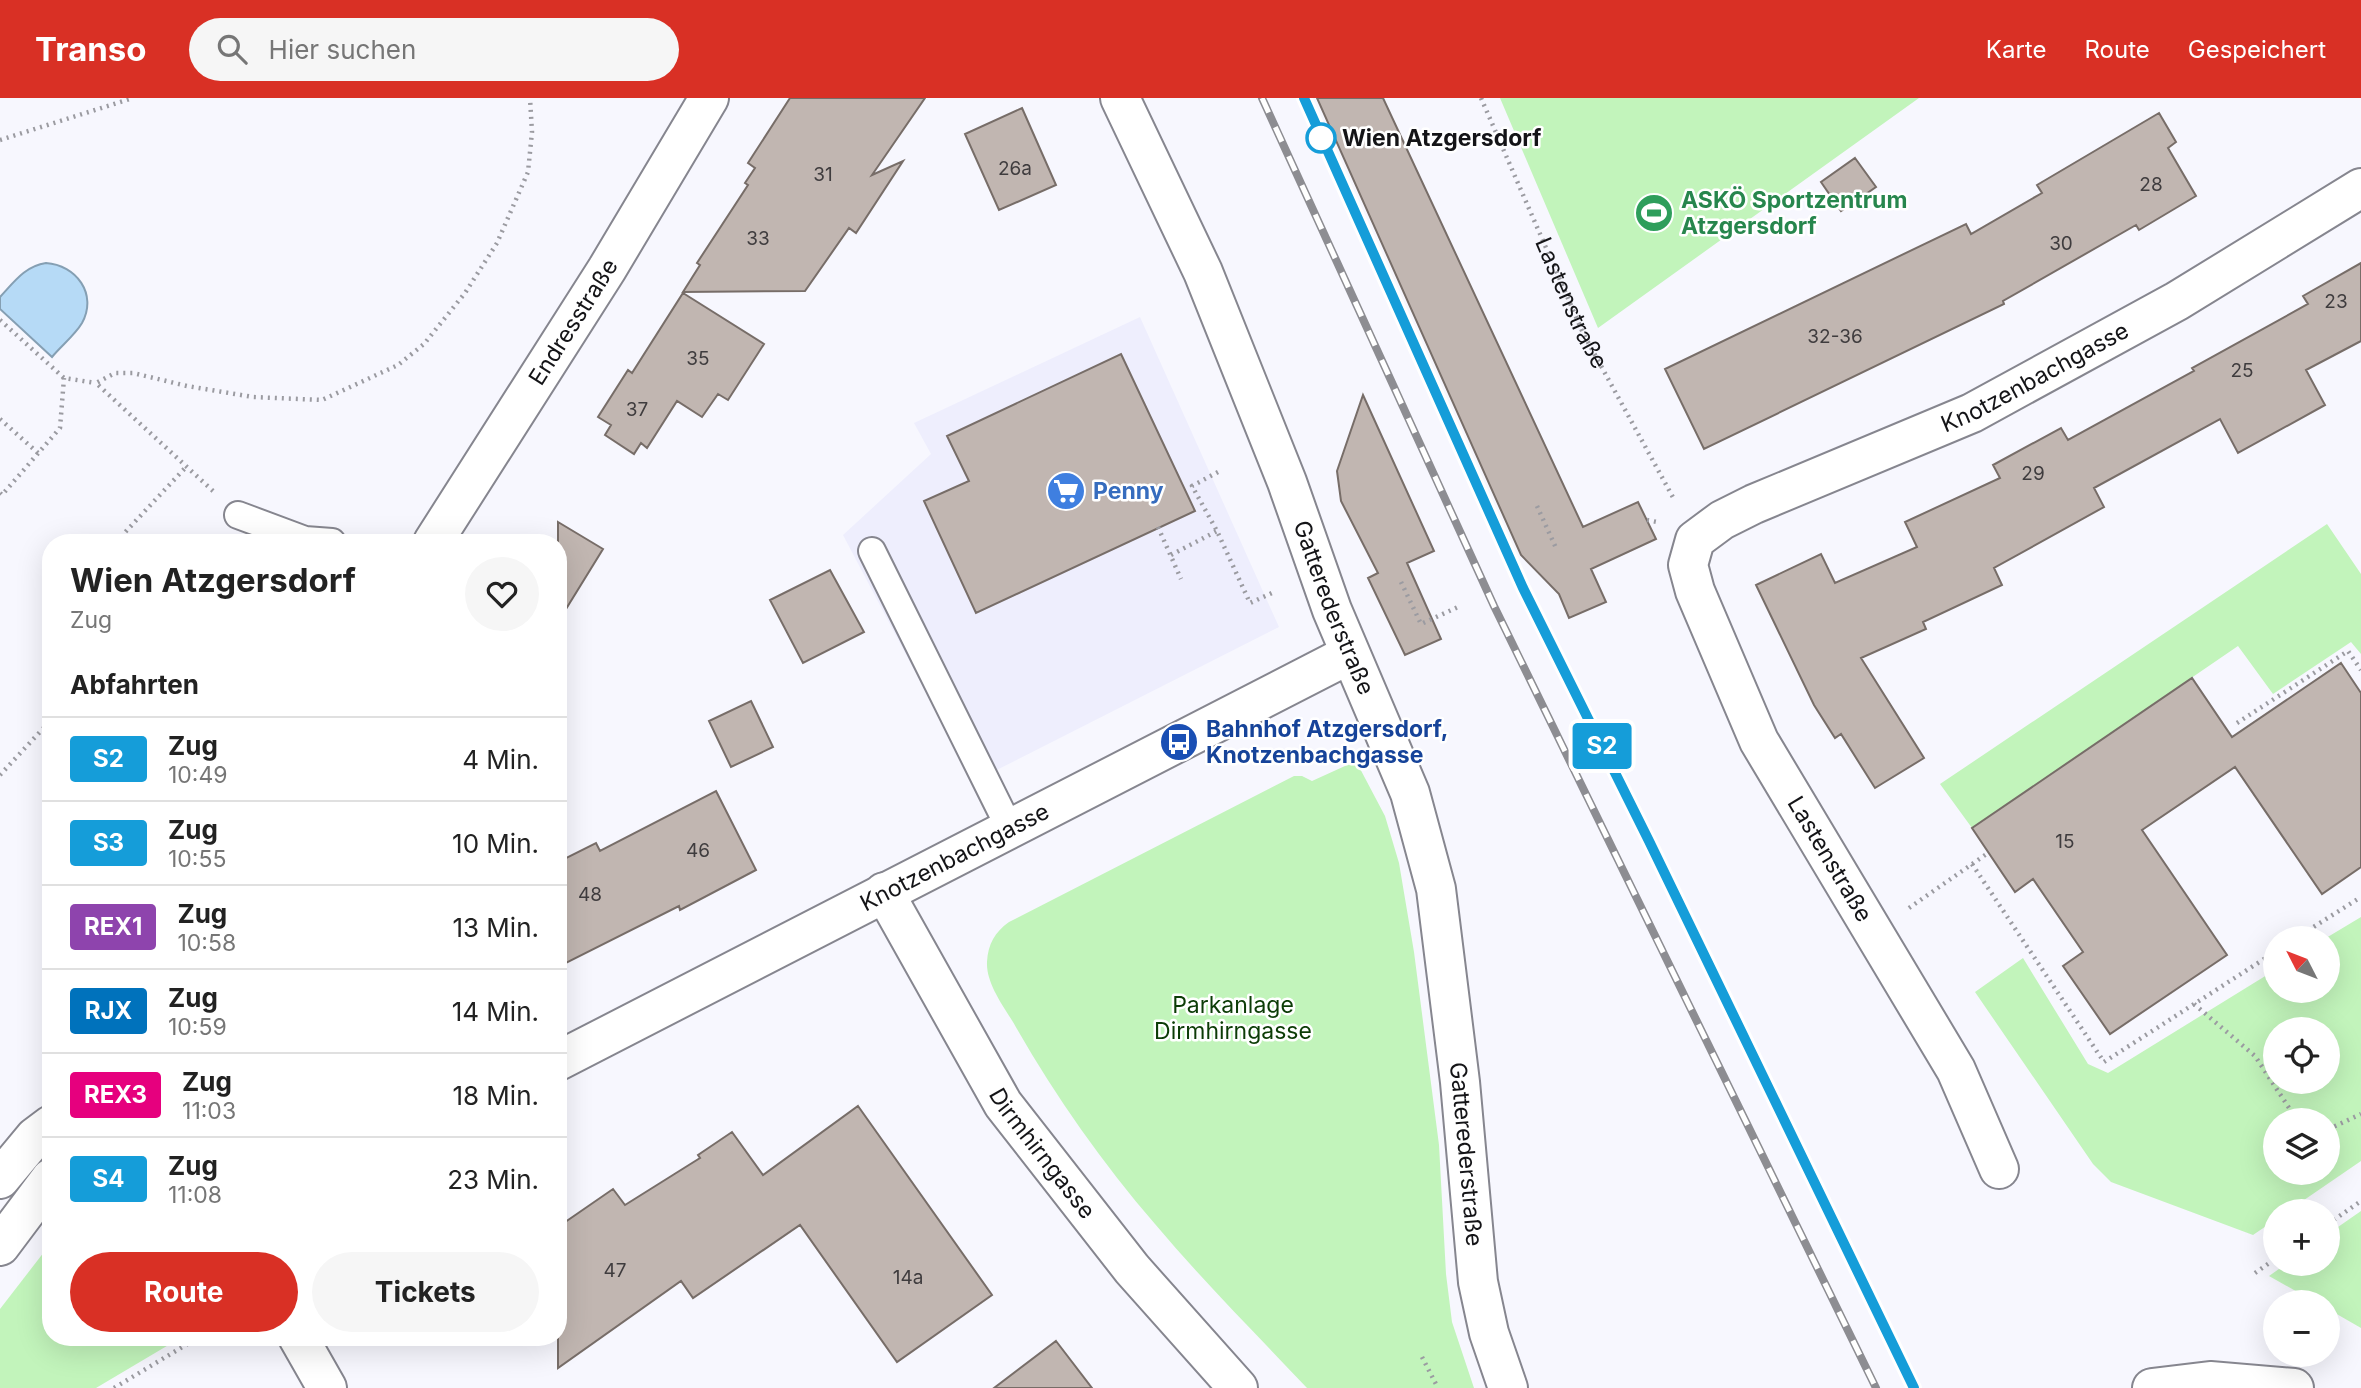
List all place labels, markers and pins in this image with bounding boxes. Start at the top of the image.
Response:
marker: Wien Atzgersdorf [1306,123,1336,153]
place label: Wien Atzgersdorf [1342,124,1541,152]
place label: ASKÖ Sportzentrum Atzgersdorf [1681,186,1907,240]
sports icon: ASKÖ Sportzentrum Atzgersdorf [1633,192,1675,234]
supermarket icon: Penny [1045,470,1087,512]
place label: Penny [1093,477,1164,505]
place label: Bahnhof Atzgersdorf, Knotzenbachgasse [1206,715,1448,769]
bus stop icon: Bahnhof Atzgersdorf, Knotzenbachgasse [1158,721,1200,763]

